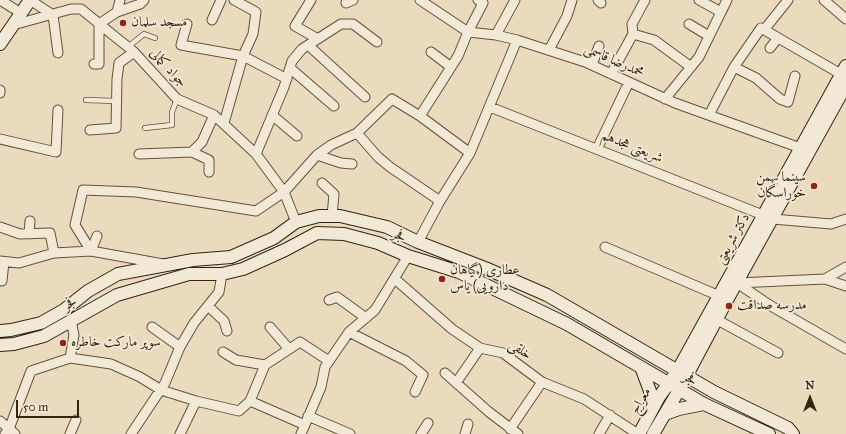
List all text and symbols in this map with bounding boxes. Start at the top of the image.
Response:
place label: مسجد سلمان [131,15,187,31]
marker: مسجد سلمان [118,18,128,28]
street label: محمدرضا قاسمی [581,40,647,82]
street label: جواد کمالی [146,45,190,91]
street label: شریعتی هجدهم [599,127,665,167]
place label: سینما بهمن خوراسگان [756,170,806,202]
marker: سینما بهمن خوراسگان [809,181,819,191]
street label: دکتر شریعتی [712,211,754,267]
street label: فجر [389,225,409,247]
place label: عطاری (گیاهان دارویی) یاس [450,263,520,296]
marker: عطاری (گیاهان دارویی) یاس [437,274,447,284]
street label: فجر [60,293,80,315]
place label: مدرسه صداقت [737,298,807,314]
marker: مدرسه صداقت [724,301,734,311]
place label: سوپر مارکت خاطره [71,335,161,351]
street label: خلقی [505,336,535,364]
marker: سوپر مارکت خاطره [58,338,68,348]
street label: فجر [680,368,700,390]
north arrow [790,378,830,418]
text: N [805,379,815,392]
street label: معراج [627,385,655,417]
scale bar [18,392,81,418]
text: 50 m [23,400,48,414]

